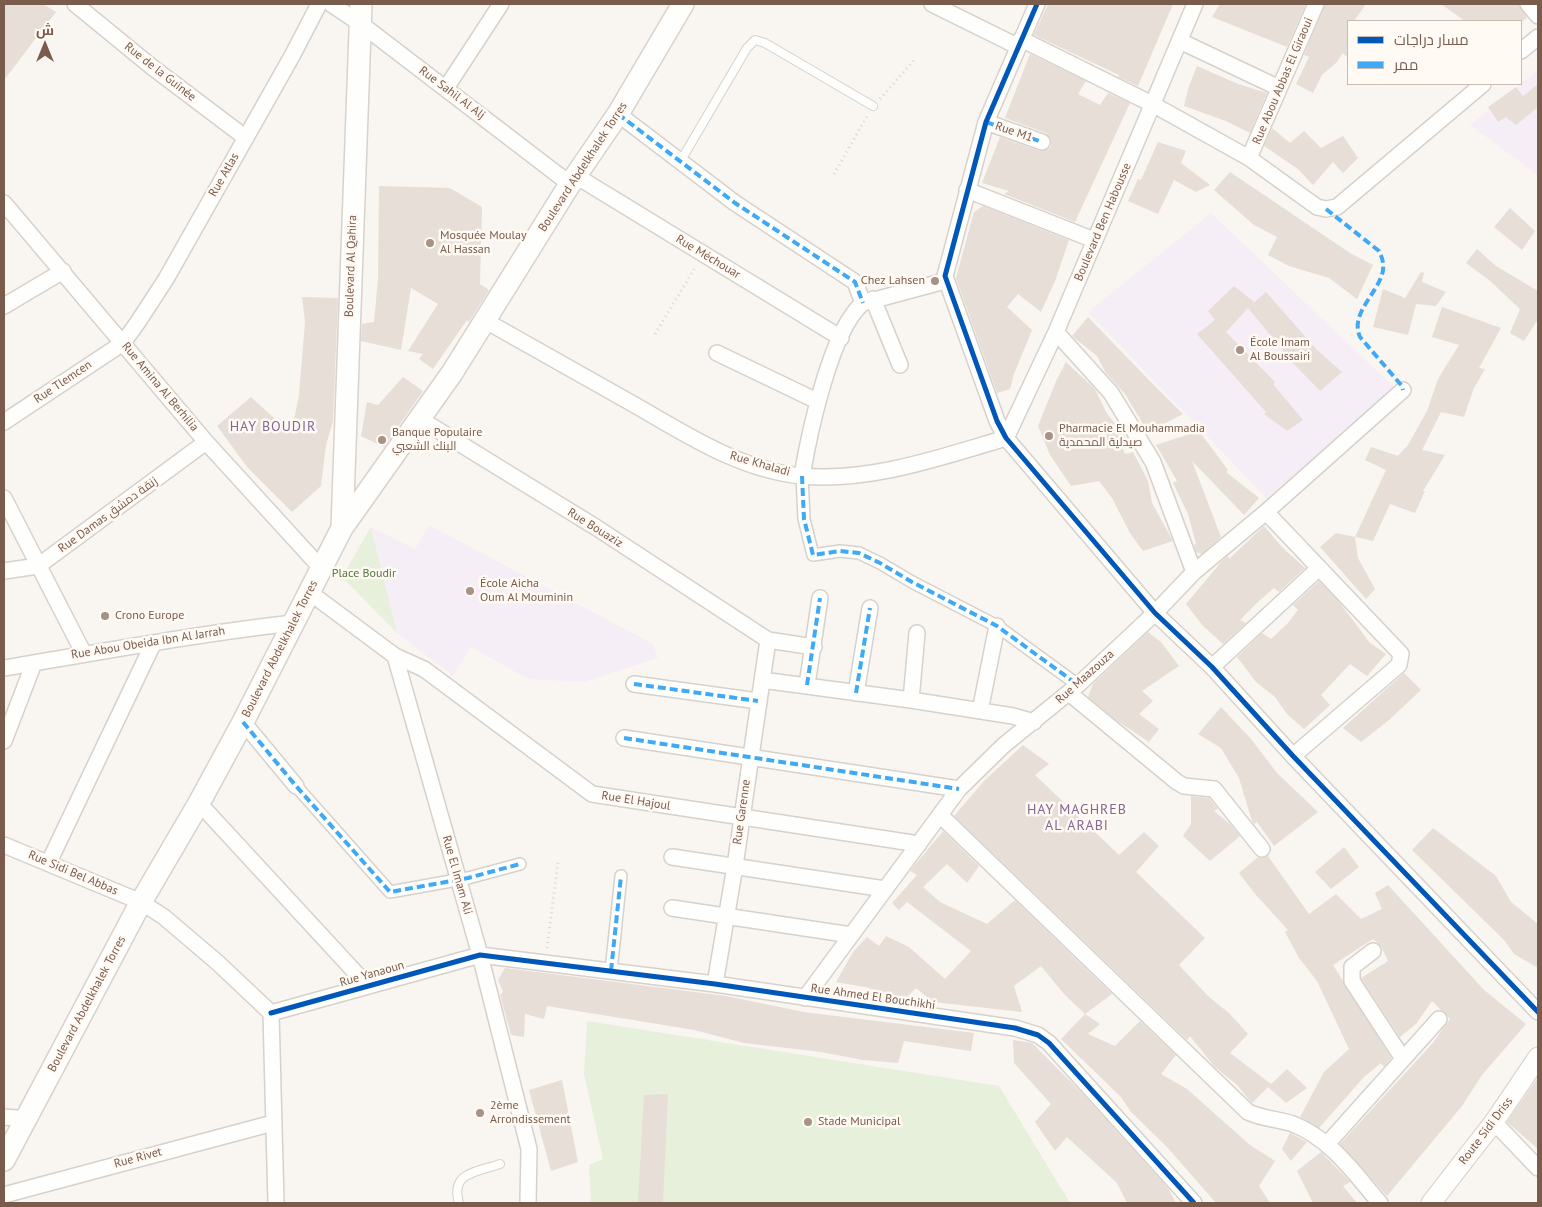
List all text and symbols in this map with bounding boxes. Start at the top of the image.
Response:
street label: Rue Abou Abbas El Giraoui [1250,15,1316,147]
north arrow [20,20,70,70]
legend [1347,20,1522,85]
text: ش [36,21,54,39]
text: مسار دراجات [1394,30,1469,49]
street label: Rue de la Guinée [121,40,199,104]
text: ممر [1394,55,1418,74]
street label: Rue Sahil Al Alj [416,63,488,123]
street label: Boulevard Abdelkhalek Torres [536,99,630,235]
street label: Rue M1 [993,119,1035,145]
street label: Rue Atlas [206,151,242,199]
street label: Boulevard Ben Habousse [1072,161,1134,283]
street label: Boulevard Al Qahira [342,215,360,317]
place label: Mosquée Moulay Al Hassan [440,229,527,257]
street label: Rue Méchouar [673,232,743,282]
marker: Mosquée Moulay Al Hassan [424,237,436,249]
place label: Chez Lahsen [861,274,925,288]
marker: Chez Lahsen [929,275,941,287]
place label: École Imam Al Boussairi [1250,336,1310,364]
street label: Rue Amina Al Berhilia [119,340,201,434]
marker: École Imam Al Boussairi [1234,344,1246,356]
street label: Rue Tlemcen [31,357,95,407]
district label: HAY BOUDIR [228,419,318,435]
place label: Pharmacie El Mouhammadia صيدلية المحمدية [1059,422,1205,450]
place label: Banque Populaire البنك الشعبي [392,426,482,454]
marker: Pharmacie El Mouhammadia صيدلية المحمدية [1043,430,1055,442]
marker: Banque Populaire البنك الشعبي [376,434,388,446]
street label: Rue Khaladi [728,449,792,479]
street label: Rue Damas زنقة دمشق [56,474,160,556]
street label: Rue Bouaziz [565,505,625,551]
park label: Place Boudir [332,567,396,581]
place label: École Aicha Oum Al Mouminin [480,577,573,605]
street label: Boulevard Abdelkhalek Torres [239,578,321,720]
marker: École Aicha Oum Al Mouminin [464,585,476,597]
place label: Crono Europe [115,609,184,623]
marker: Crono Europe [99,610,111,622]
street label: Rue Abou Obeida Ibn Al Jarrah [70,624,226,662]
street label: Rue Maazouza [1053,647,1117,707]
street label: Rue Garenne [730,779,754,845]
street label: Rue El Hajoul [601,788,671,814]
district label: HAY MAGHREB AL ARABI [1026,802,1128,834]
street label: Rue El Imam Ali [439,834,475,916]
street label: Rue Sidi Bel Abbas [26,848,120,898]
street label: Boulevard Abdelkhalek Torres [45,934,129,1074]
street label: Rue Yanaoun [338,958,406,990]
street label: Rue Ahmed El Bouchikhi [810,981,936,1013]
street label: Route Sidi Driss [1456,1095,1516,1167]
place label: 2ème Arrondissement [490,1099,571,1127]
marker: 2ème Arrondissement [474,1107,486,1119]
place label: Stade Municipal [818,1115,900,1129]
marker: Stade Municipal [802,1116,814,1128]
street label: Rue Rivet [112,1145,164,1171]

